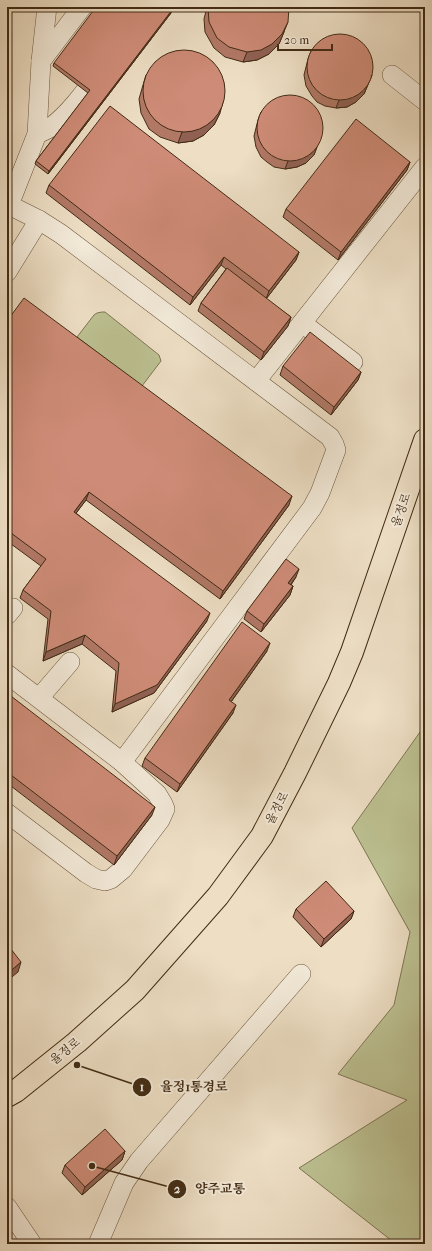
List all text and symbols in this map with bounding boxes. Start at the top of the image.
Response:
scale bar [278,26,332,52]
text: 20 m [284,33,309,47]
street label: 율정로 [389,491,413,529]
street label: 율정로 [263,789,292,827]
street label: 율정로 [47,1034,83,1067]
callout: 율정1통경로 [132,1074,235,1099]
text: 율정1통경로 [160,1079,228,1094]
text: 1 [140,1080,144,1094]
callout: 양주교통 [167,1176,253,1201]
text: 양주교통 [195,1181,246,1196]
text: 2 [174,1182,181,1196]

